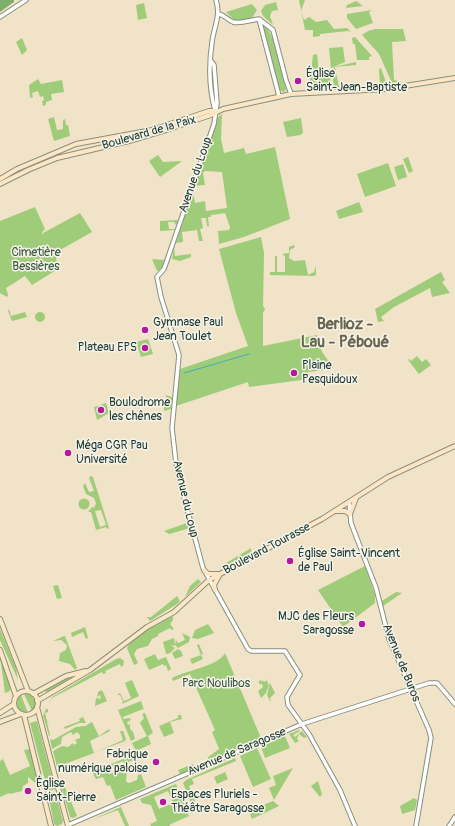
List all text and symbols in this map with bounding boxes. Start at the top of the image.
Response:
place label: Église Saint-Jean-Baptiste [306,67,407,95]
marker: Église Saint-Jean-Baptiste [293,76,303,86]
street label: Boulevard de la Paix [100,113,198,153]
street label: Avenue du Loup [176,135,216,215]
park label: Cimetière Bessières [11,246,61,274]
district label: Berlioz - Lau - Péboué [301,315,389,353]
place label: Gymnase Paul Jean Toulet [153,316,223,344]
marker: Gymnase Paul Jean Toulet [140,325,150,335]
place label: Plateau EPS [78,341,137,355]
marker: Plateau EPS [140,343,150,353]
place label: Plaine Pesquidoux [302,359,358,387]
marker: Plaine Pesquidoux [289,368,299,378]
place label: Boulodrome les chênes [109,396,170,424]
marker: Boulodrome les chênes [96,405,106,415]
place label: Méga CGR Pau Université [76,439,148,467]
marker: Méga CGR Pau Université [63,448,73,458]
street label: Avenue du Loup [169,459,201,539]
street label: Boulevard Tourasse [221,520,313,578]
place label: Église Saint-Vincent de Paul [298,547,400,575]
marker: Église Saint-Vincent de Paul [285,556,295,566]
place label: MJC des Fleurs Saragosse [278,610,354,638]
marker: MJC des Fleurs Saragosse [357,619,367,629]
street label: Avenue de Buros [379,622,423,704]
park label: Parc Noulibos [182,677,250,691]
street label: Avenue de Saragosse [186,725,288,779]
place label: Fabrique numérique paloise [58,748,148,776]
marker: Fabrique numérique paloise [151,757,161,767]
place label: Église Saint-Pierre [36,777,96,805]
marker: Église Saint-Pierre [23,786,33,796]
place label: Espaces Pluriels - Théâtre Saragosse [171,788,264,816]
marker: Espaces Pluriels - Théâtre Saragosse [158,797,168,807]

